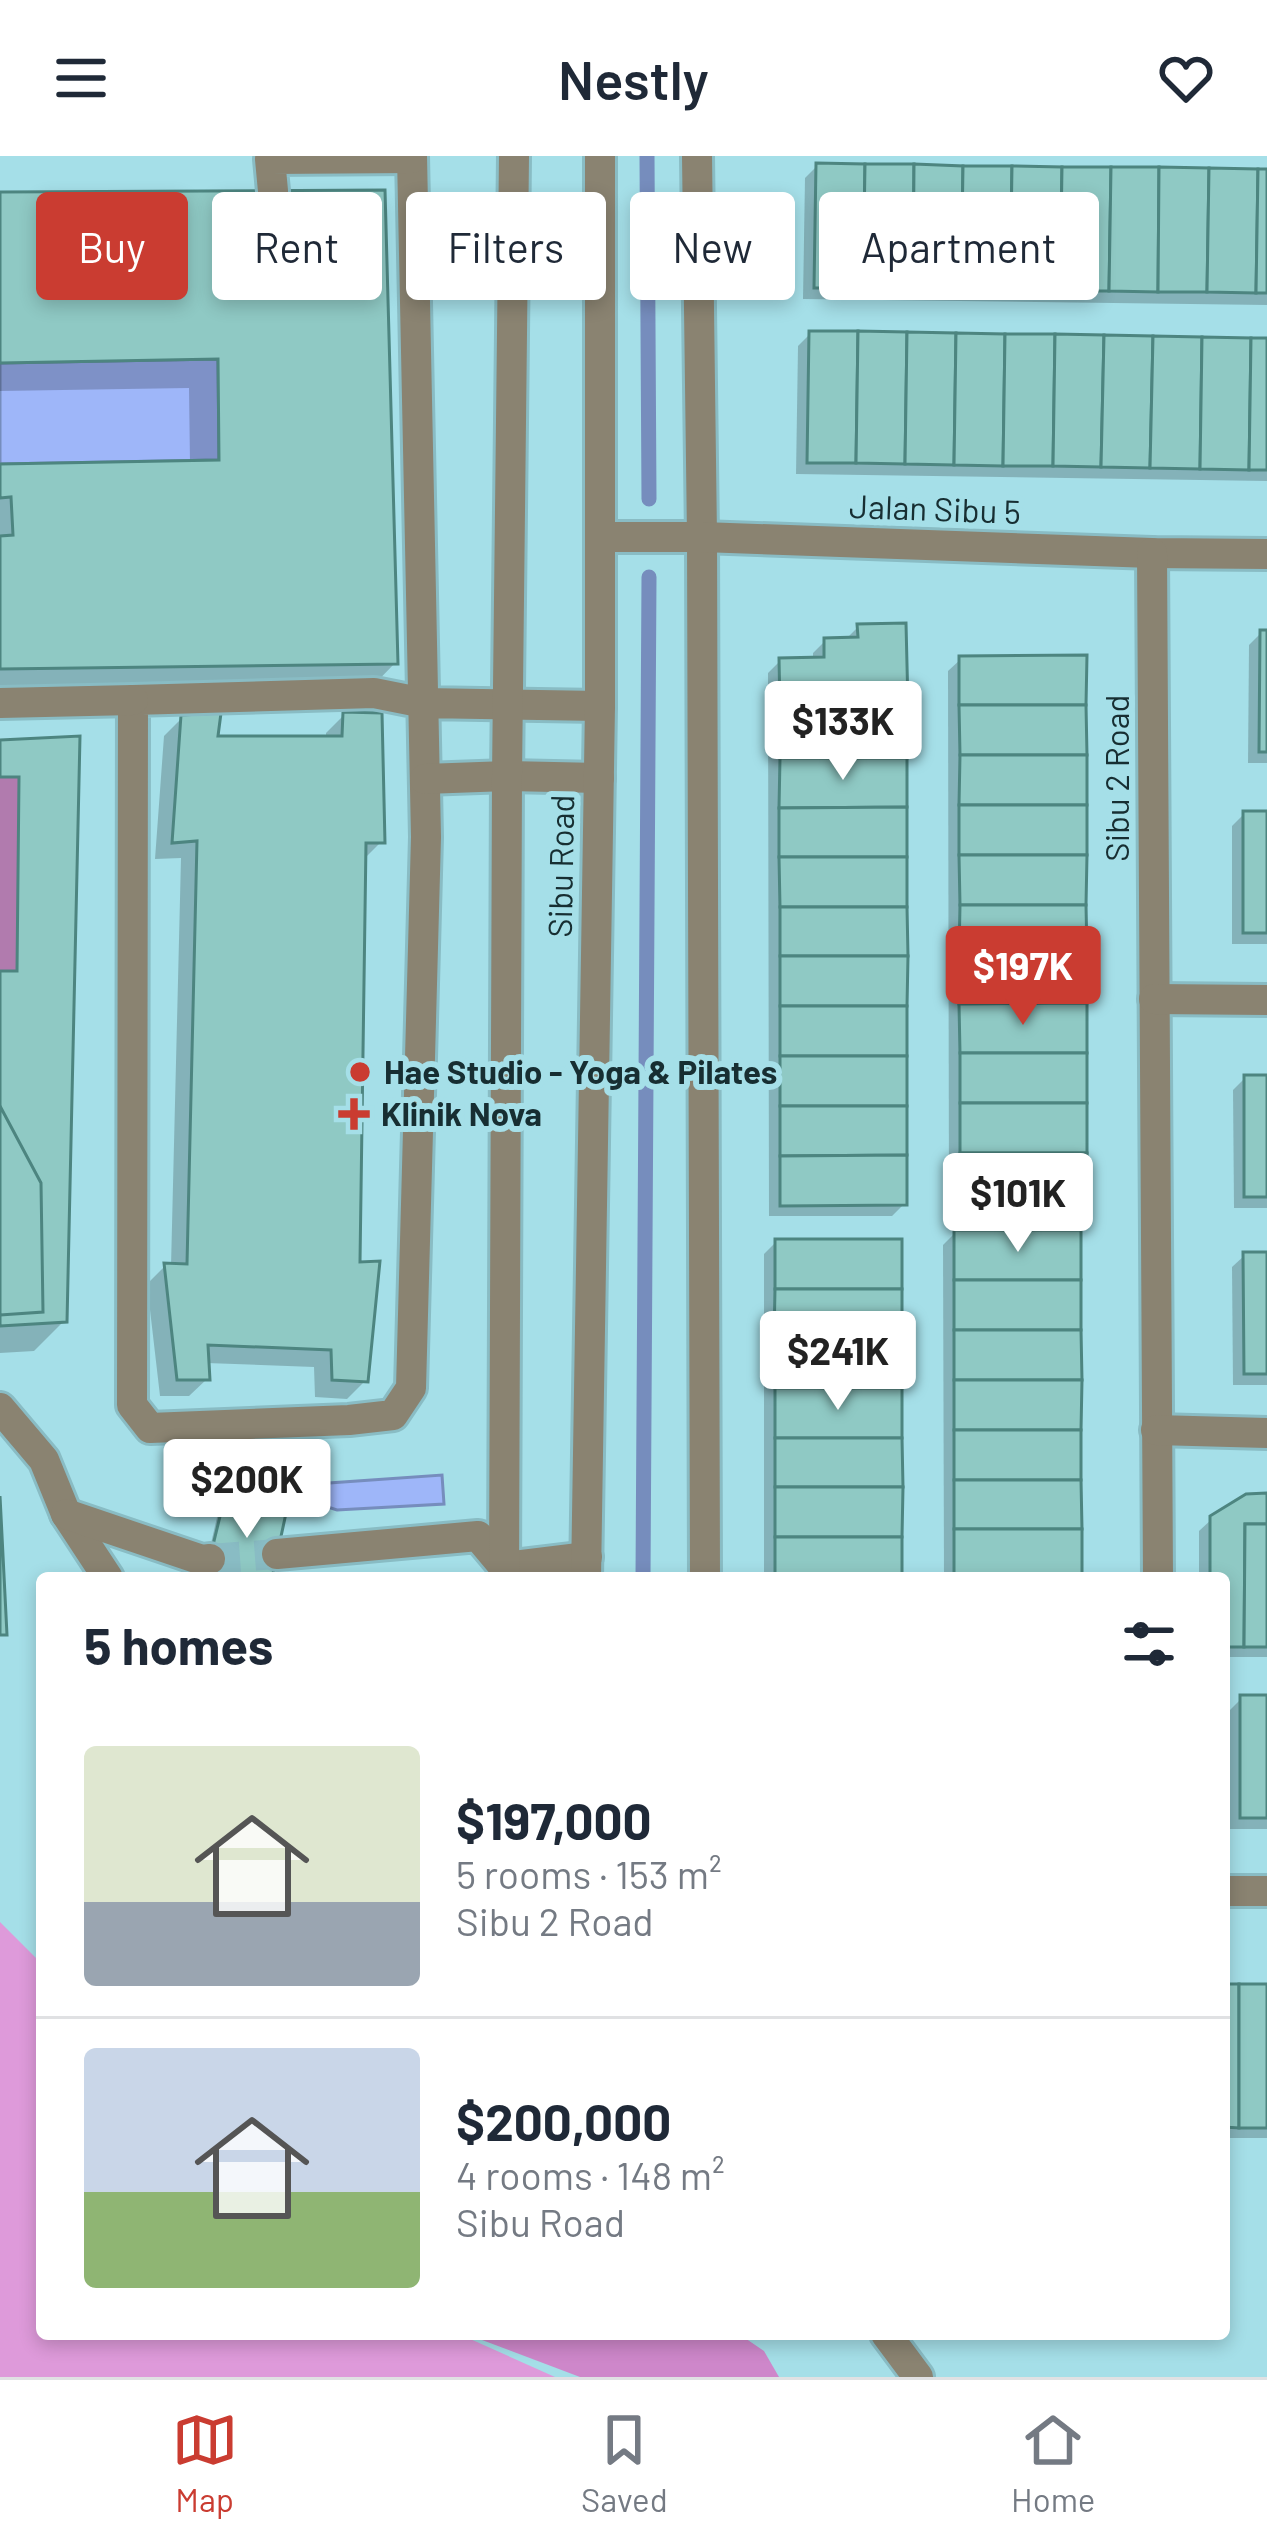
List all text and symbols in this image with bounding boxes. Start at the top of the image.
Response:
icon: menu [48,45,114,111]
icon: heart [1153,45,1219,111]
text: Nestly [558,46,709,111]
chip: Buy [36,192,188,300]
chip: Rent [212,192,382,300]
chip: Filters [406,192,606,300]
chip: New [630,192,795,300]
chip: Apartment [819,192,1099,300]
street label: Jalan Sibu 5 [849,485,1022,531]
pin: $133K [759,681,927,783]
street label: Sibu 2 Road [1096,694,1136,862]
text: $133K [792,696,894,743]
street label: Sibu Road [539,794,581,938]
pin: $197K [939,926,1107,1028]
text: $197K [973,941,1073,988]
place label: Hae Studio - Yoga & Pilates [384,1051,777,1091]
marker: Hae Studio - Yoga & Pilates [347,1059,373,1085]
place label: Klinik Nova [381,1093,542,1133]
marker: Klinik Nova [338,1098,370,1130]
pin: $101K [934,1153,1102,1255]
text: $101K [970,1168,1066,1215]
pin: $241K [754,1311,922,1413]
text: $241K [787,1326,889,1373]
pin: $200K [163,1439,331,1541]
text: $200K [190,1454,304,1501]
icon: filters [1116,1611,1182,1677]
text: 5 homes [84,1614,273,1675]
text: $197,000 [456,1789,652,1850]
icon: home [180,1794,324,1938]
text: 5 rooms · 153 m² [456,1850,722,1897]
text: Sibu 2 Road [456,1897,654,1944]
text: $200,000 [456,2090,671,2151]
icon: home [180,2096,324,2240]
text: 4 rooms · 148 m² [456,2151,725,2198]
text: Sibu Road [456,2198,625,2245]
tab: Map [172,2407,238,2519]
tab: Saved [581,2407,668,2519]
tab: Home [1011,2407,1095,2519]

